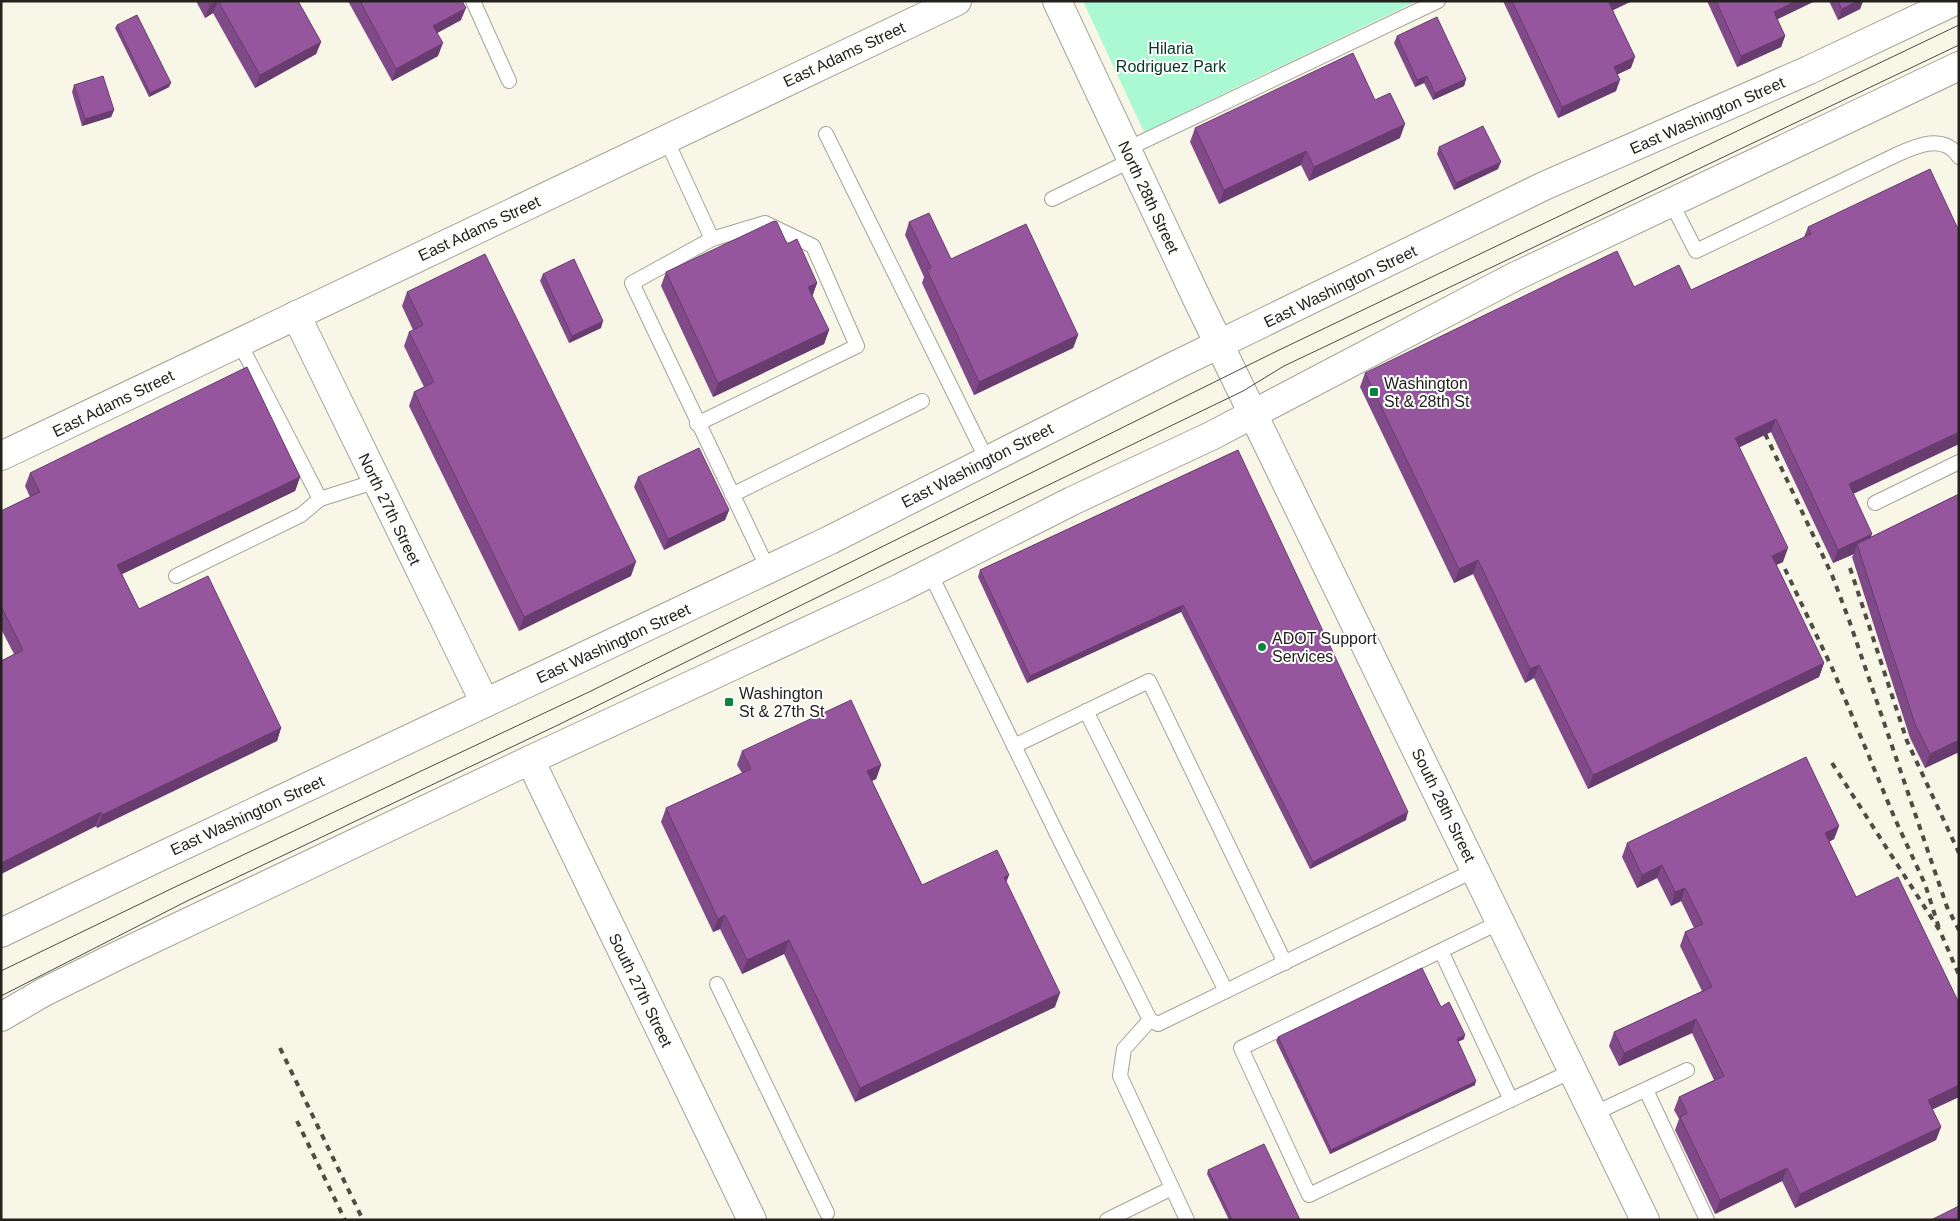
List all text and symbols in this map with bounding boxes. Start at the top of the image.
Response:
street label: East Adams Street [781,19,908,90]
park label: Hilaria Rodriguez Park [1116,40,1227,75]
street label: East Washington Street [1627,73,1788,157]
street label: North 28th Street [1115,138,1182,257]
street label: East Adams Street [416,193,543,264]
street label: East Washington Street [1261,242,1420,331]
street label: East Adams Street [50,367,177,440]
place label: Washington St & 28th St [1384,375,1470,410]
marker: Washington St & 28th St [1368,386,1380,398]
street label: East Washington Street [899,420,1056,511]
street label: North 27th Street [355,451,424,568]
street label: East Washington Street [534,600,693,687]
place label: ADOT Support Services [1272,630,1377,665]
marker: ADOT Support Services [1256,641,1268,653]
place label: Washington St & 27th St [739,685,825,720]
marker: Washington St & 27th St [723,696,735,708]
street label: South 28th Street [1409,746,1479,865]
street label: East Washington Street [168,772,327,859]
street label: South 27th Street [606,931,676,1050]

